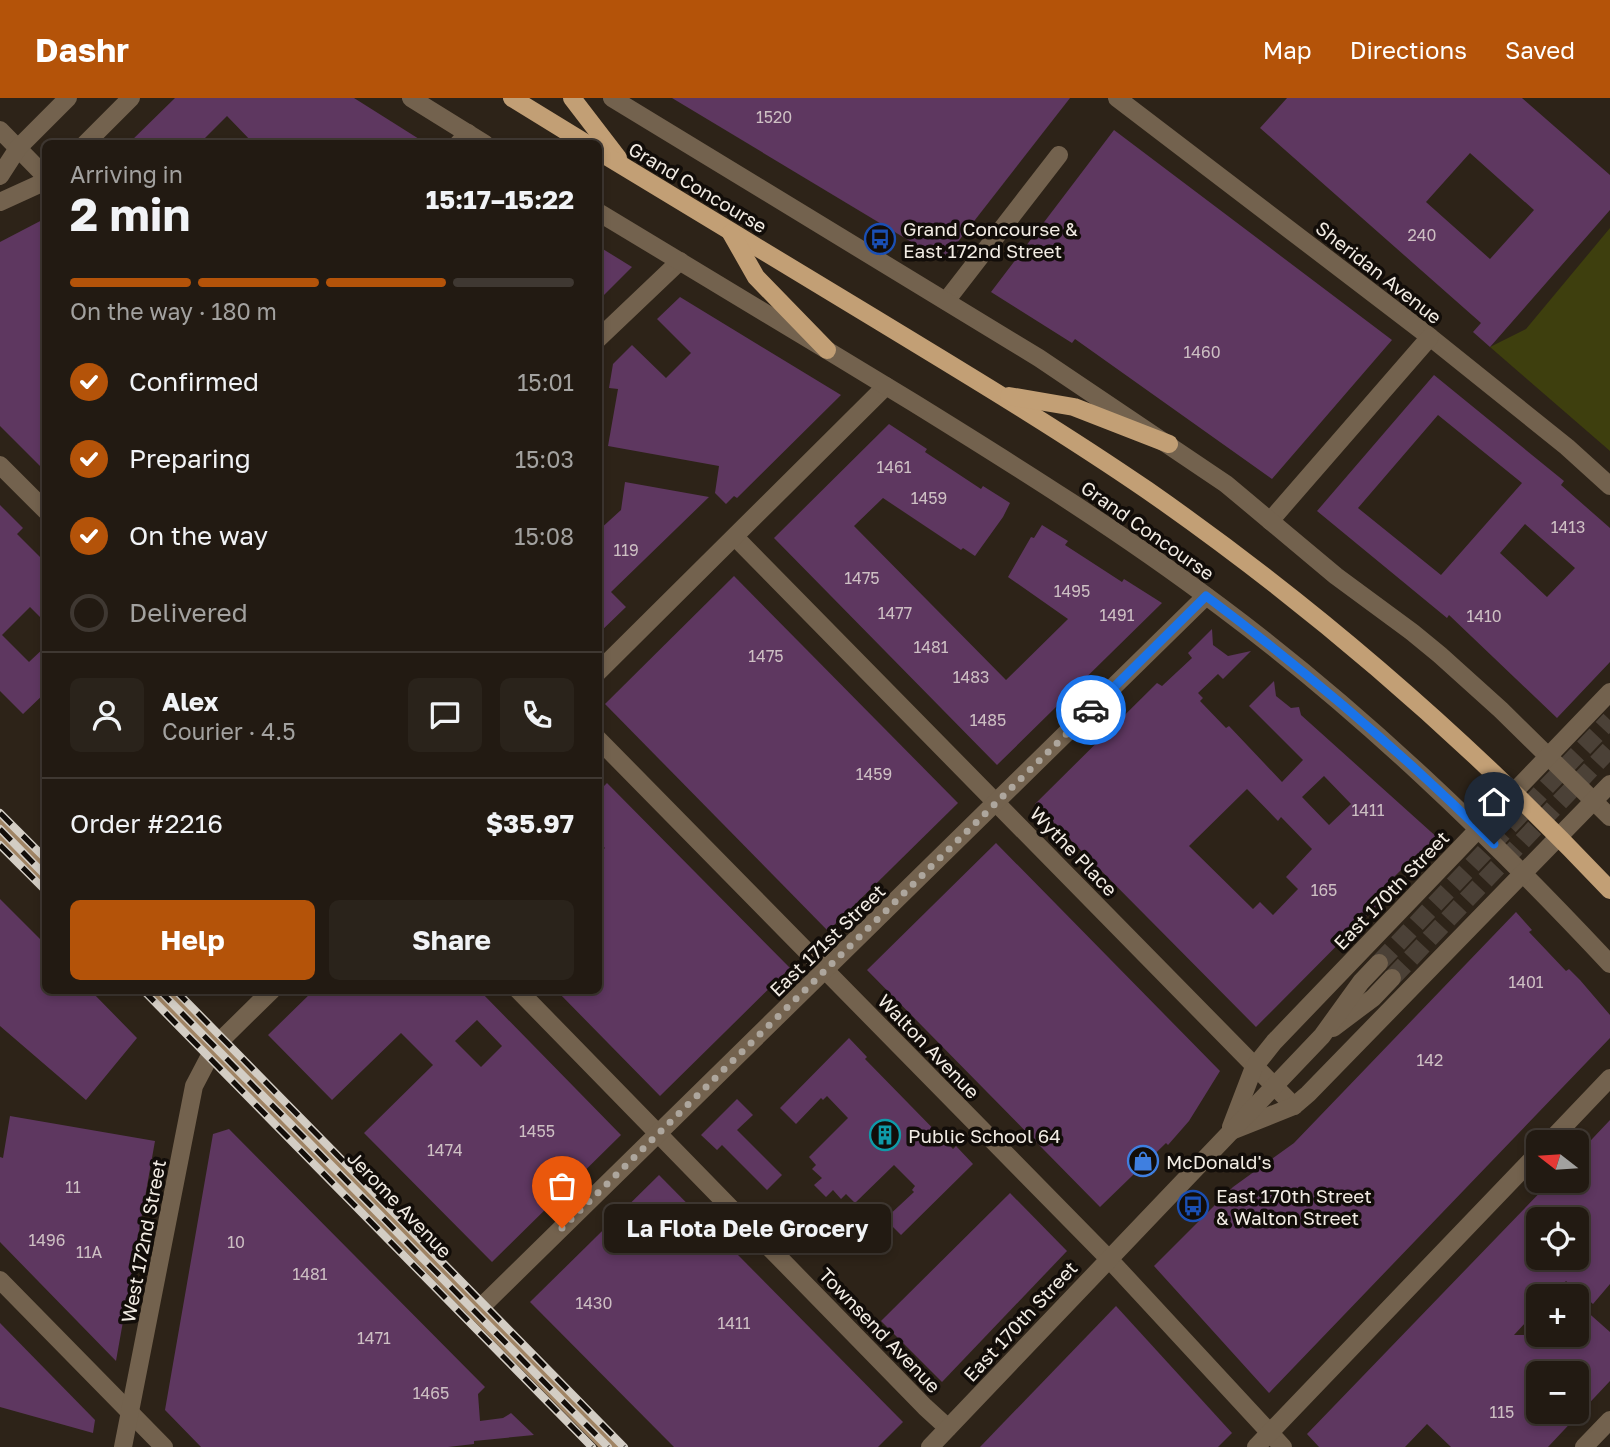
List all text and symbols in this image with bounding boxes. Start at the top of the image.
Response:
text: Dashr [35,30,129,69]
text: Map [1263,35,1312,64]
text: Directions [1350,35,1467,64]
text: Saved [1505,35,1575,64]
house number: 1520 [756,107,792,127]
street label: Grand Concourse [625,137,771,237]
text: Arriving in [70,160,183,188]
text: 15:17–15:22 [426,184,574,215]
text: 2 min [70,186,190,241]
street label: Sheridan Avenue [1312,216,1446,328]
place label: Grand Concourse & East 172nd Street [903,217,1078,262]
bus stop icon: Grand Concourse & East 172nd Street [863,222,897,256]
house number: 240 [1408,225,1436,245]
text: On the way · 180 m [70,297,277,325]
house number: 1460 [1183,342,1221,362]
icon: check [70,363,108,401]
text: Confirmed [129,366,259,397]
text: 15:01 [517,368,574,396]
icon: check [70,440,108,478]
text: Preparing [129,443,251,474]
text: 15:03 [515,445,574,473]
house number: 1461 [877,457,912,477]
street label: Grand Concourse [1077,475,1219,585]
house number: 1459 [911,488,947,508]
icon: check [70,517,108,555]
house number: 1413 [1551,517,1585,537]
text: On the way [129,520,268,551]
text: 15:08 [514,522,574,550]
house number: 119 [613,540,639,560]
house number: 1475 [844,568,880,588]
house number: 1495 [1054,581,1090,601]
text: Delivered [129,597,248,628]
house number: 1477 [878,603,912,623]
house number: 1491 [1100,605,1135,625]
house number: 1410 [1466,606,1502,626]
house number: 1481 [913,637,949,657]
house number: 1475 [748,646,784,666]
house number: 1483 [953,667,989,687]
courier [1056,675,1126,745]
button: person [70,678,144,752]
button: chat [408,678,482,752]
button: phone [500,678,574,752]
text: Alex [162,686,219,717]
icon: car [1072,691,1110,729]
house number: 1485 [970,710,1006,730]
text: Courier · 4.5 [162,717,295,745]
house number: 1459 [856,764,892,784]
pin [1464,772,1524,844]
icon: home [1475,783,1513,821]
house number: 1411 [1351,800,1385,820]
street label: Wythe Place [1026,802,1122,900]
text: Order #2216 [70,808,223,839]
text: $35.97 [486,808,574,839]
street label: East 170th Street [1329,826,1453,954]
street label: East 171st Street [764,879,890,1001]
house number: 165 [1311,880,1337,900]
button: Help [70,900,315,980]
button: Share [329,900,574,980]
house number: 1401 [1508,972,1544,992]
street label: Walton Avenue [873,989,985,1103]
house number: 142 [1417,1050,1443,1070]
building icon: Public School 64 [868,1118,902,1152]
house number: 1455 [519,1121,555,1141]
place label: Public School 64 [908,1124,1061,1147]
north arrow [1526,1130,1589,1194]
map controls [1526,1130,1589,1424]
house number: 1474 [427,1140,463,1160]
shop icon: McDonald's [1126,1144,1160,1178]
street label: Jerome Avenue [343,1146,457,1262]
place label: McDonald's [1166,1150,1272,1173]
pin [532,1156,592,1228]
street label: West 172nd Street [116,1158,170,1324]
icon: bag [543,1167,581,1205]
house number: 11 [65,1177,81,1197]
place label: East 170th Street & Walton Street [1216,1184,1372,1229]
bus stop icon: East 170th Street & Walton Street [1176,1189,1210,1223]
callout: La Flota Dele Grocery [604,1204,891,1252]
button: locate [1526,1207,1589,1270]
text: La Flota Dele Grocery [626,1214,869,1242]
house number: 1496 [29,1230,65,1250]
house number: 10 [227,1232,245,1252]
house number: 11A [76,1242,102,1262]
street label: East 170th Street [958,1256,1082,1386]
street label: Townsend Avenue [815,1263,945,1397]
house number: 1481 [292,1264,328,1284]
button: + [1526,1284,1589,1347]
house number: 1430 [576,1293,612,1313]
house number: 1411 [717,1313,751,1333]
house number: 1471 [357,1328,391,1348]
button: − [1526,1361,1589,1424]
house number: 1465 [413,1383,449,1403]
house number: 115 [1490,1402,1514,1422]

